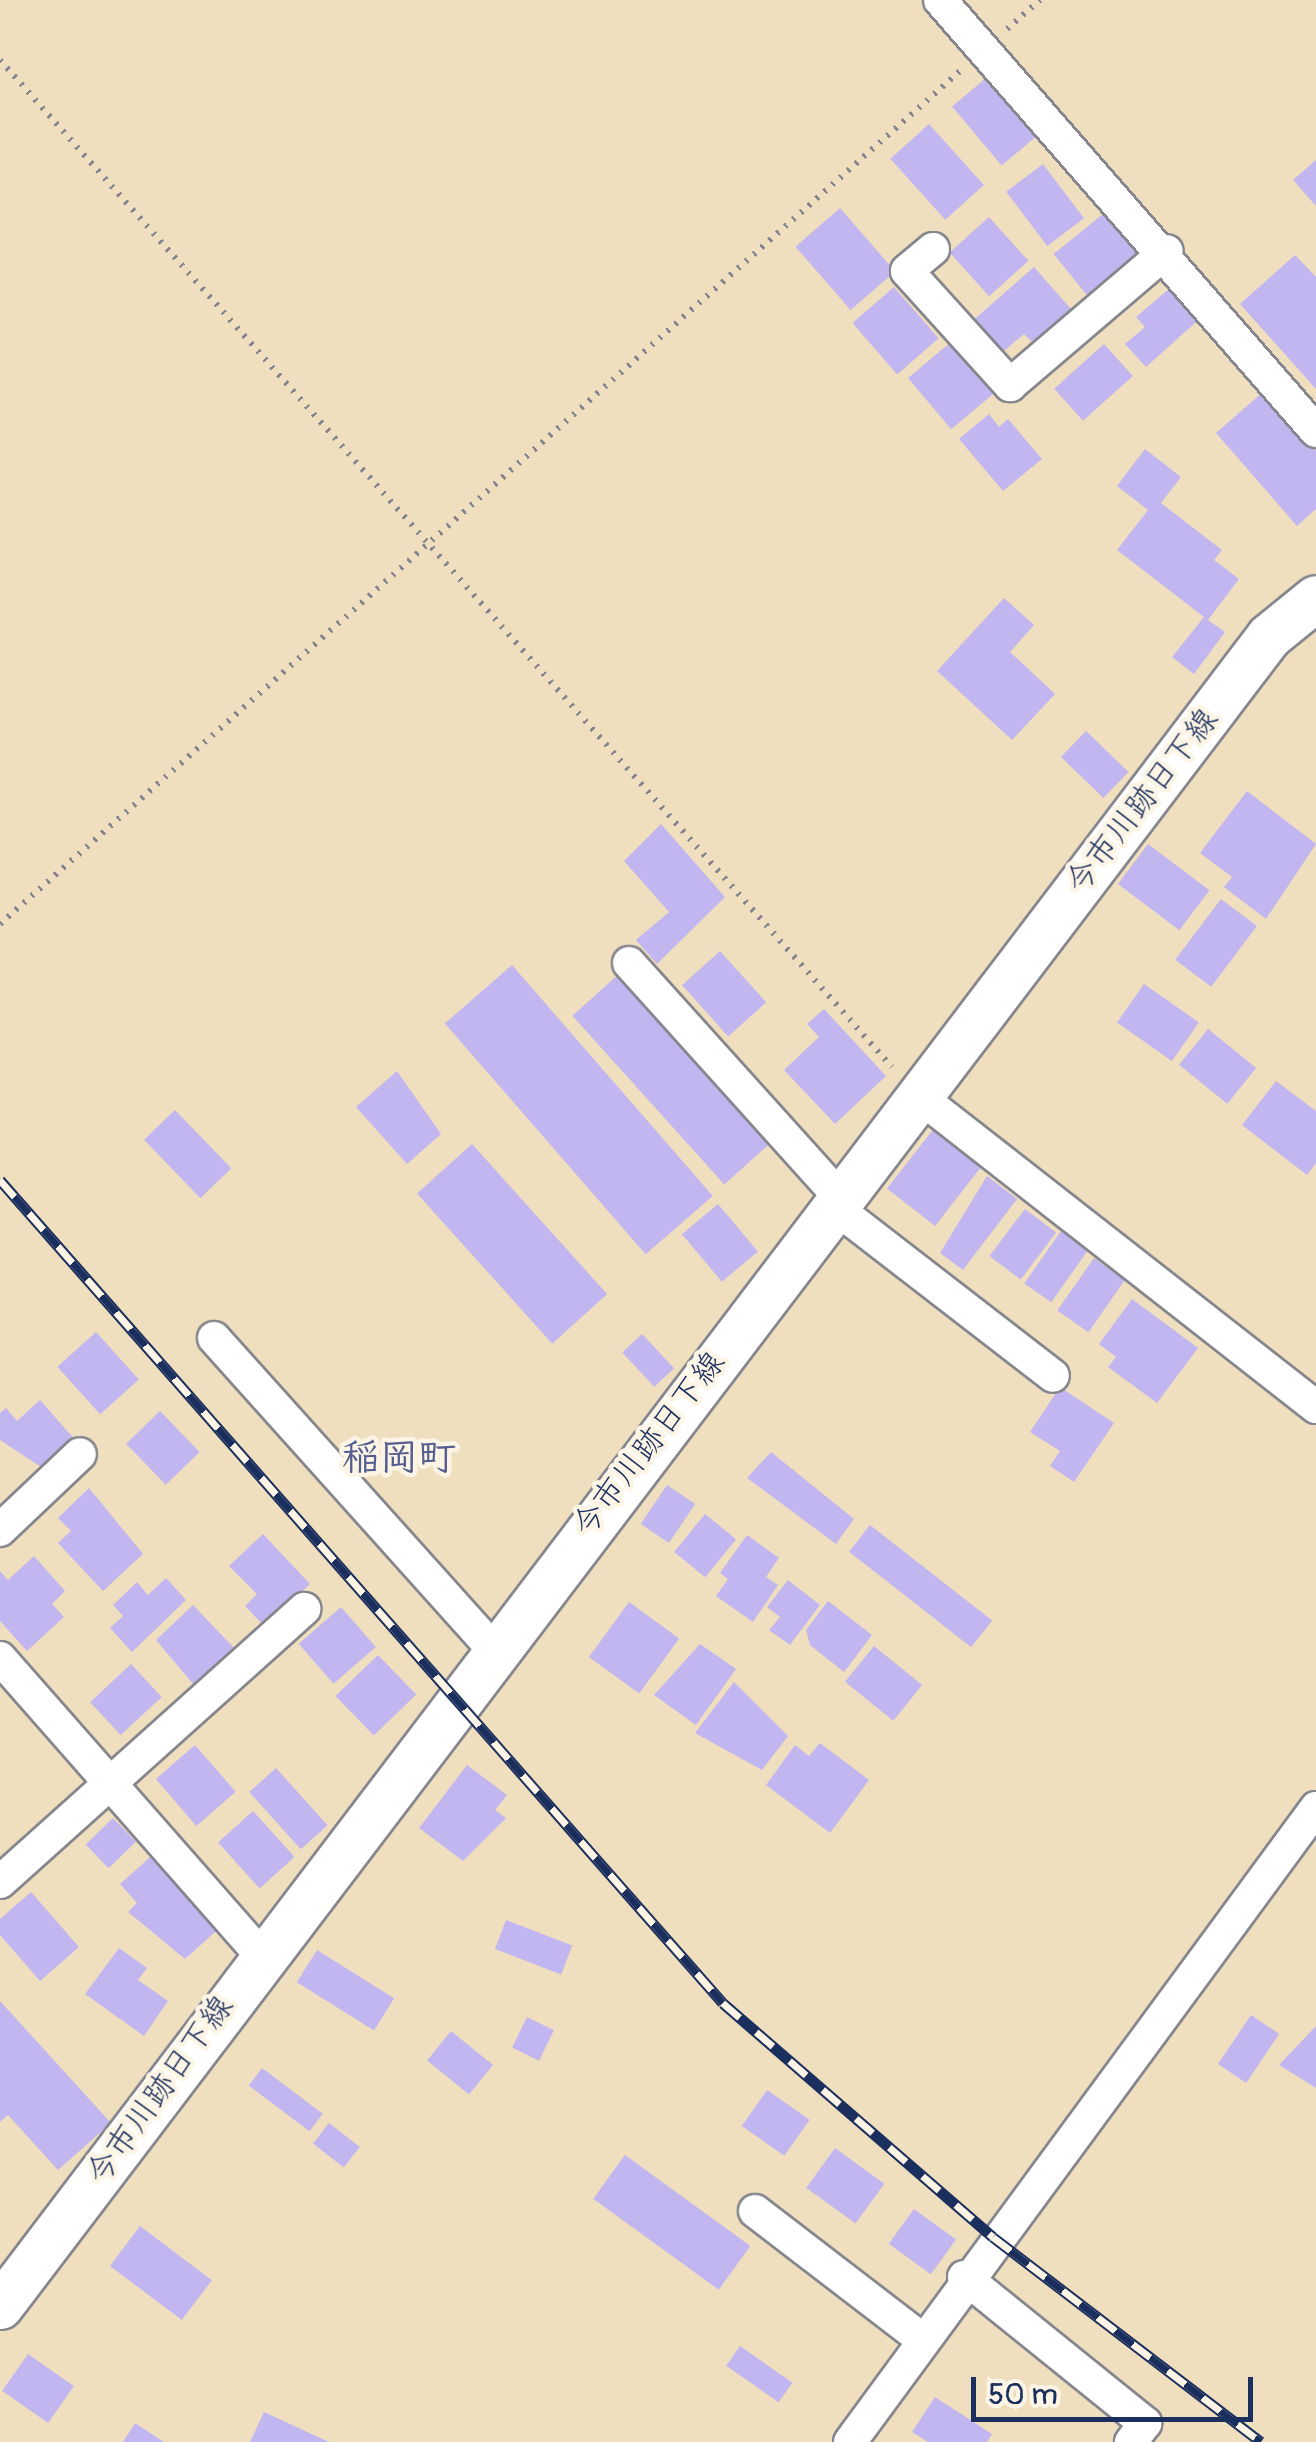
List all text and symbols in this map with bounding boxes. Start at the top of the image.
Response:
street label: 今市川跡日下線 [1058,701,1226,901]
street label: 今市川跡日下線 [565,1344,733,1544]
district label: 稲岡町 [342,1436,456,1482]
street label: 今市川跡日下線 [79,1988,241,2192]
scale bar [976,2357,1258,2419]
text: 50 m [988,2376,1058,2413]

